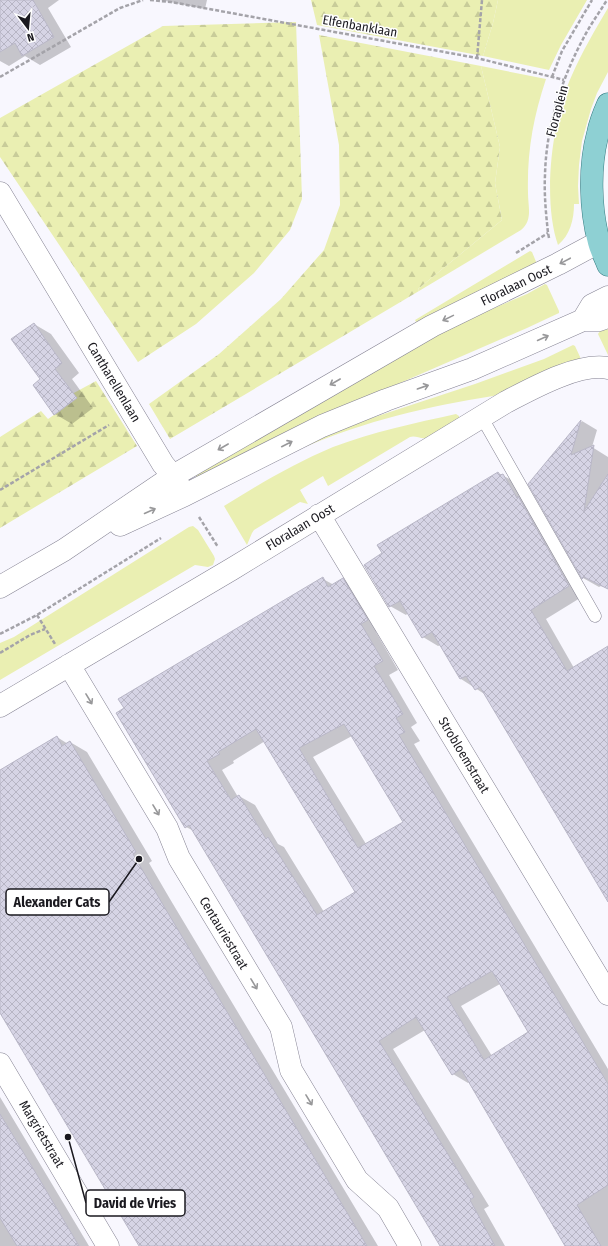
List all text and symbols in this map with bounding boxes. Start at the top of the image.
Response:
north arrow [8,8,48,48]
street label: Elfenbanklaan [322,12,398,40]
text: N [26,30,36,44]
street label: Floraplein [543,83,571,139]
one-way arrow [559,257,571,265]
street label: Floralaan Oost [478,261,555,309]
one-way arrow [442,315,454,322]
one-way arrow [537,333,549,341]
street label: Cantharellenlaan [84,339,144,425]
one-way arrow [329,379,341,387]
one-way arrow [416,383,429,390]
one-way arrow [281,439,293,447]
one-way arrow [217,444,229,452]
street label: Floralaan Oost [263,500,337,553]
one-way arrow [144,507,156,514]
one-way arrow [85,693,93,705]
street label: Strobloemstraat [435,714,493,796]
one-way arrow [152,804,160,815]
callout: Alexander Cats [6,889,109,915]
text: Alexander Cats [13,894,100,911]
street label: Centauriestraat [196,894,252,973]
one-way arrow [251,978,259,990]
one-way arrow [305,1094,313,1105]
street label: Margrietstraat [16,1098,68,1171]
callout: David de Vries [86,1190,185,1216]
text: David de Vries [94,1195,176,1212]

